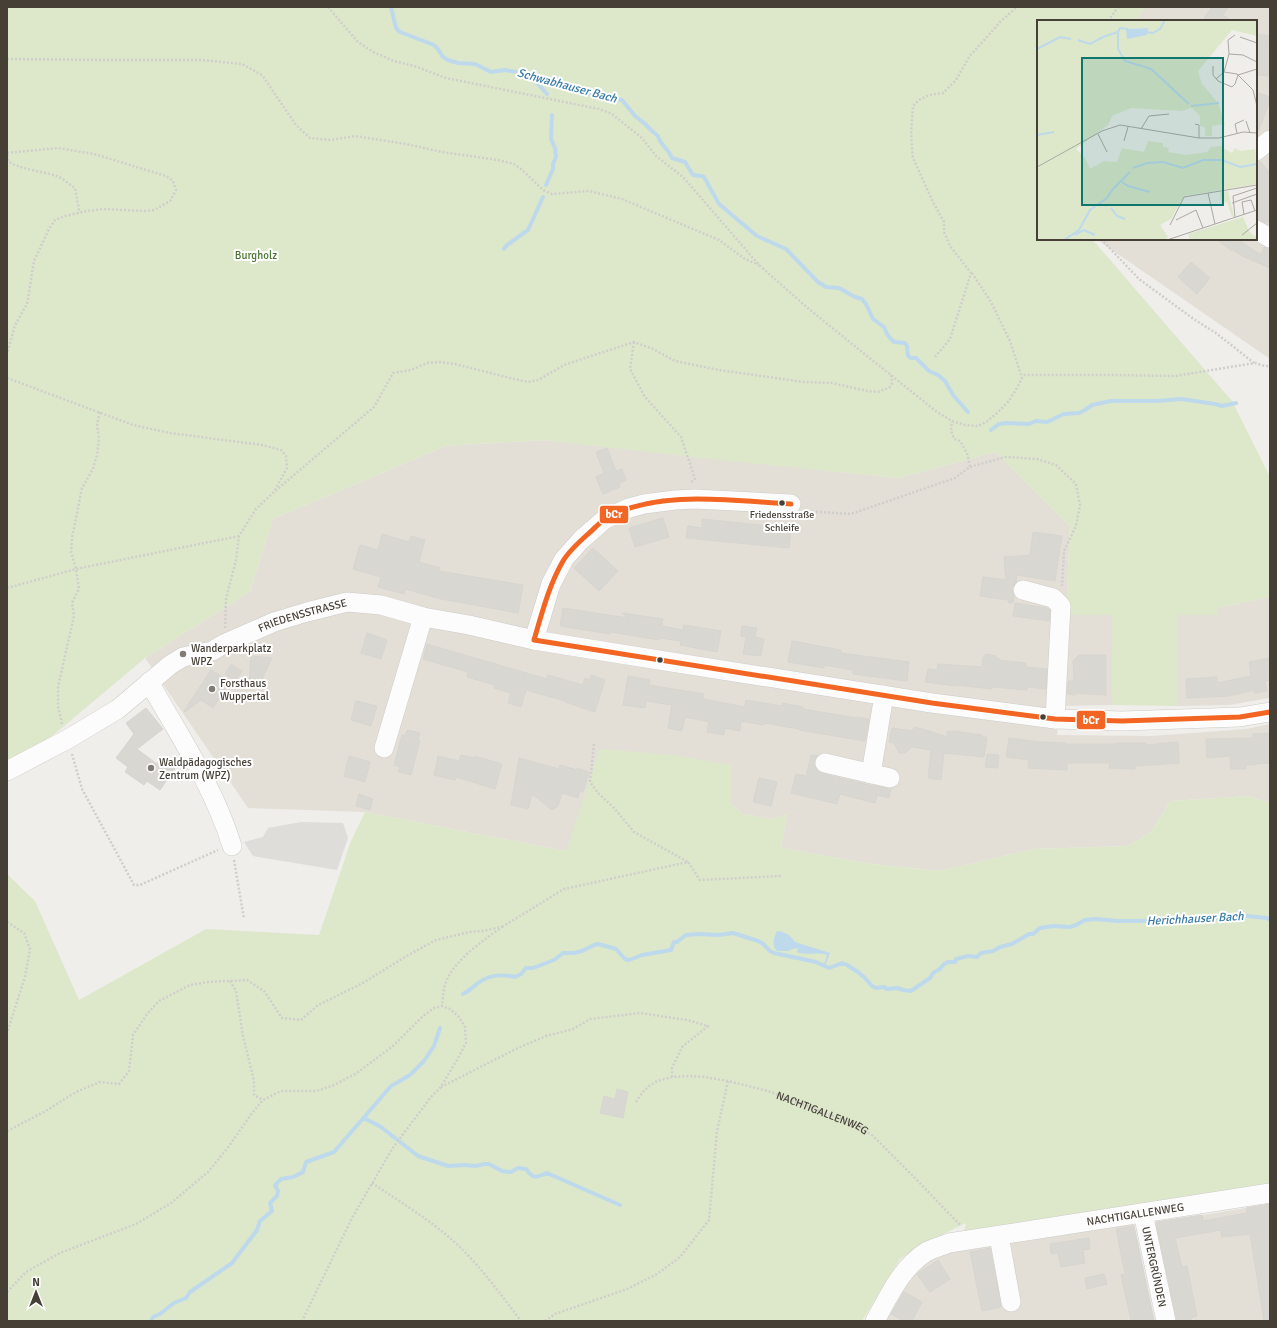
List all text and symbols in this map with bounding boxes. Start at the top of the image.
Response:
inset map [1037,20,1257,240]
water label: Schwabhauser Bach [515,65,619,107]
park label: Burgholz [235,249,277,262]
marker: Friedensstraße Schleife [777,498,787,508]
line badge: bCr [599,505,629,524]
text: bCr [605,508,623,521]
place label: Friedensstraße Schleife [750,509,814,534]
street label: FRIEDENSSTRASSE [256,596,348,635]
place label: Wanderparkplatz WPZ [191,642,271,668]
marker: Wanderparkplatz WPZ [178,649,188,659]
unlabelled marker [655,655,665,665]
place label: Forsthaus Wuppertal [220,677,269,703]
marker: Forsthaus Wuppertal [207,684,217,694]
line badge: bCr [1076,710,1106,730]
unlabelled marker [1038,712,1048,722]
text: bCr [1082,714,1100,727]
place label: Waldpädagogisches Zentrum (WPZ) [159,756,252,782]
marker: Waldpädagogisches Zentrum (WPZ) [146,763,156,773]
water label: Herichhauser Bach [1146,909,1244,929]
street label: NACHTIGALLENWEG [775,1088,871,1137]
street label: NACHTIGALLENWEG [1086,1200,1185,1228]
street label: UNTERGRÜNDEN [1140,1225,1169,1308]
north arrow [16,1272,56,1312]
text: N [32,1276,40,1289]

